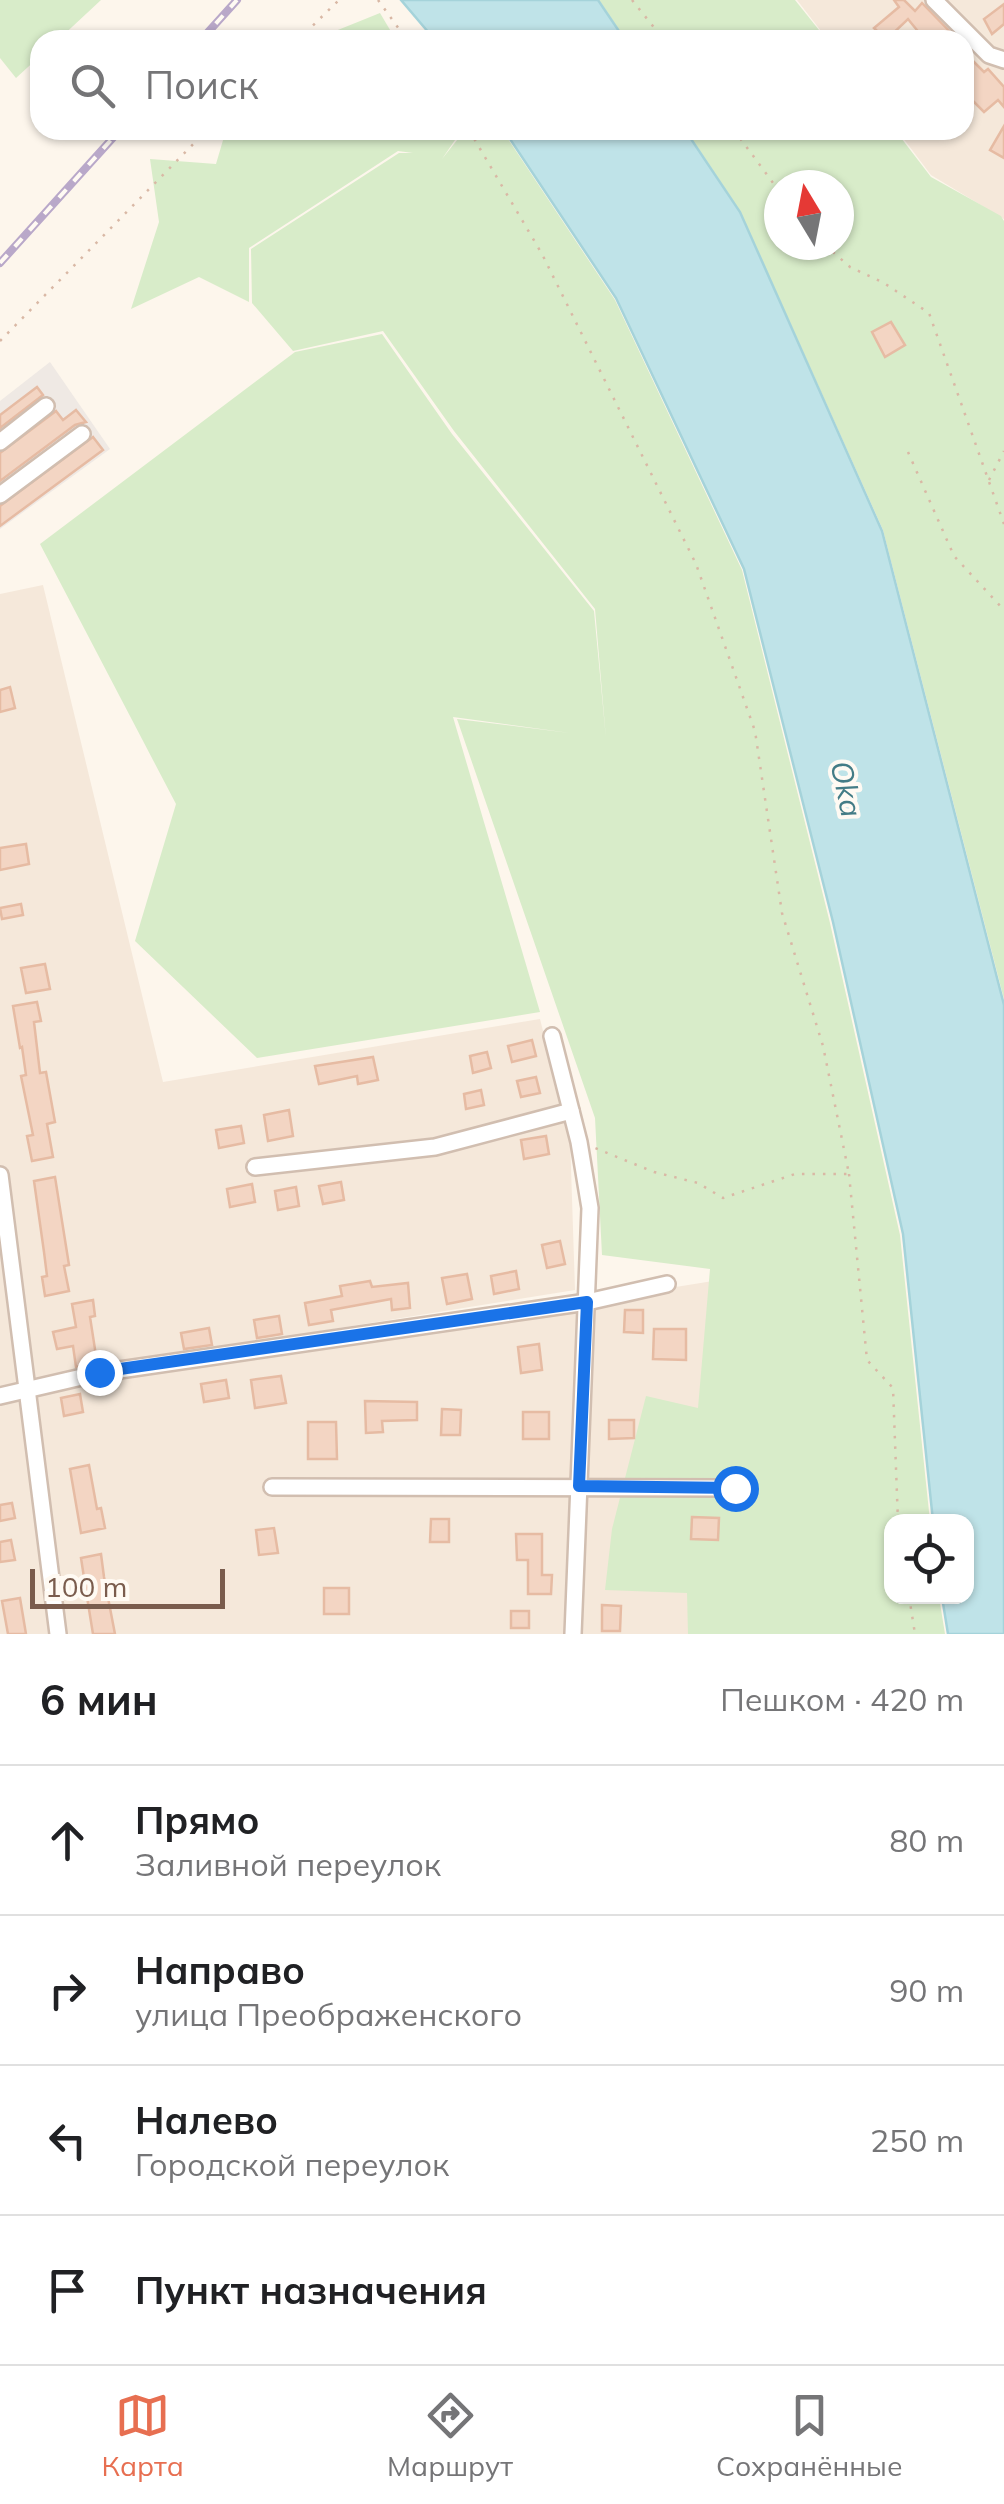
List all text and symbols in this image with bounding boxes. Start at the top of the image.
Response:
search box [30,30,974,140]
icon: search [65,58,120,113]
text: Поиск [145,61,258,109]
north arrow [764,170,854,260]
water label: Oka [823,757,871,820]
route end [77,1350,123,1396]
route start [713,1466,759,1512]
map controls [884,1514,974,1604]
button: locate [884,1514,974,1604]
scale bar [30,1564,225,1608]
text: 100 m [45,1569,127,1604]
text: 6 мин [40,1673,158,1726]
text: Пешком · 420 m [720,1679,964,1719]
text: Прямо [135,1796,260,1844]
icon: ahead [40,1813,95,1868]
text: 80 m [889,1820,964,1860]
text: Заливной переулок [135,1844,441,1884]
text: Направо [135,1946,305,1994]
icon: right [40,1963,95,2018]
text: 90 m [889,1970,964,2010]
text: улица Преображенского [135,1994,522,2034]
text: Налево [135,2096,278,2144]
icon: left [40,2113,95,2168]
text: 250 m [870,2120,964,2160]
text: Городской переулок [135,2144,449,2184]
icon: arrive [40,2263,95,2318]
text: Пункт назначения [135,2266,487,2314]
tab: Карта [102,2388,184,2483]
tab: Маршрут [387,2388,513,2483]
tab: Сохранённые [716,2388,902,2483]

